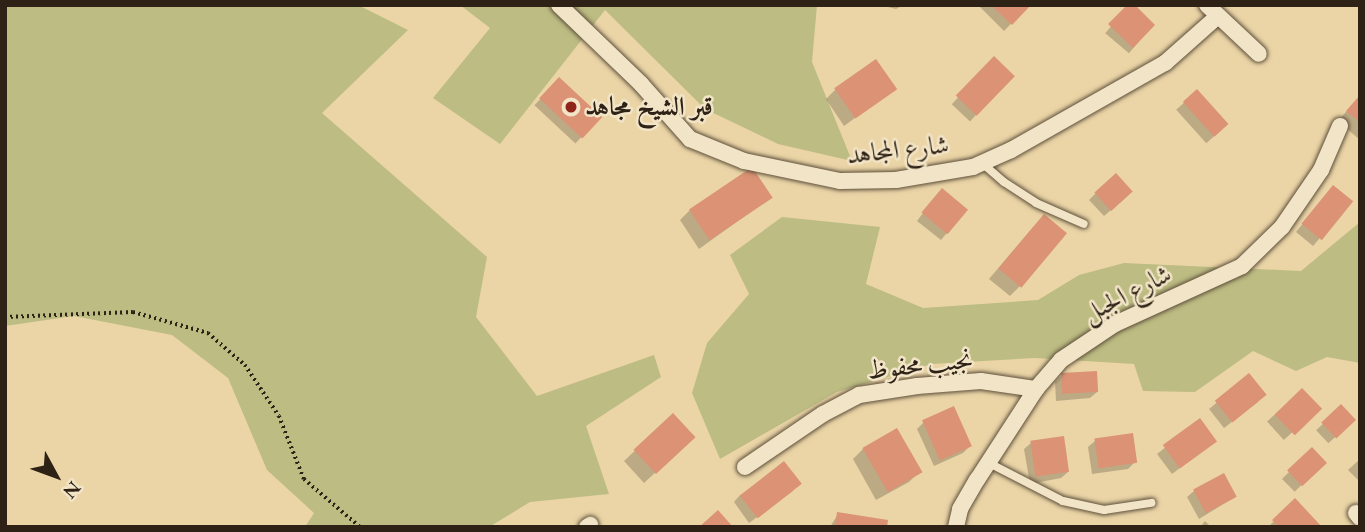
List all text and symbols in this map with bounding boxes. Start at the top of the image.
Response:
place label: قبر الشيخ مجاهد [585,91,713,123]
marker: قبر الشيخ مجاهد [563,99,579,115]
street label: شارع المجاهد [845,129,951,171]
street label: شارع الجبل [1077,258,1177,330]
street label: نجيب محفوظ [866,344,974,386]
north arrow [21,441,91,511]
text: N [58,476,87,504]

